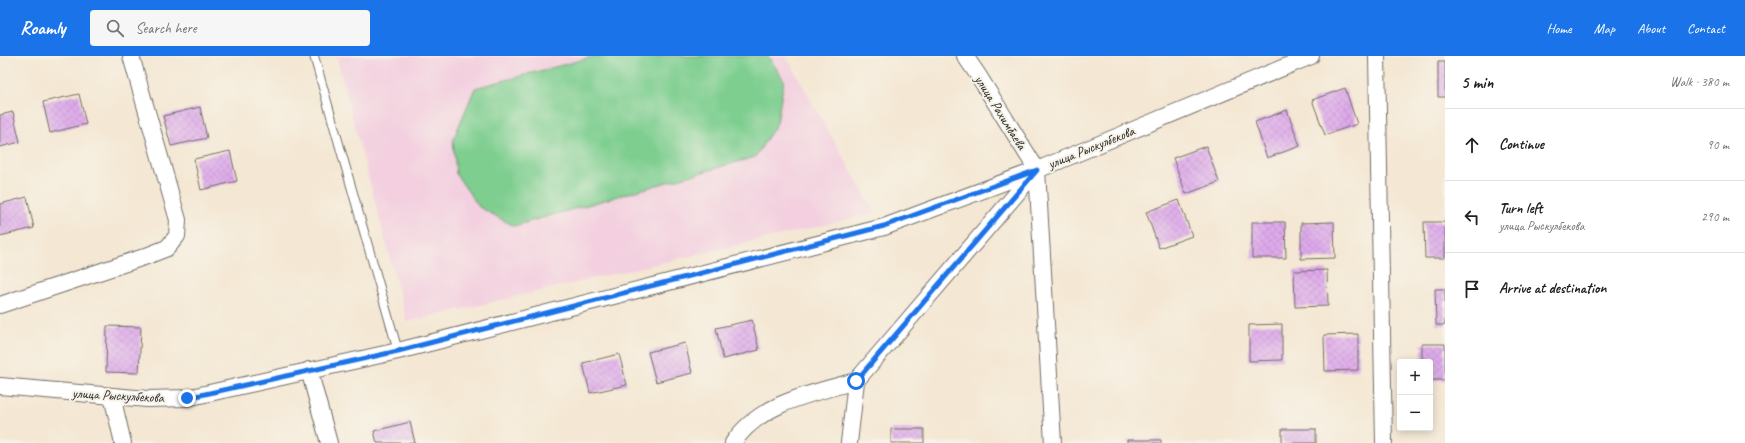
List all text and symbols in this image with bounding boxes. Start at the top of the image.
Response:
search box [90,10,370,46]
text: Roamly [20,16,66,40]
icon: search [104,17,126,39]
text: Search here [136,19,197,38]
text: Home [1546,20,1572,37]
text: Map [1594,20,1615,37]
text: About [1637,20,1665,37]
text: Contact [1687,20,1725,37]
street label: улица Рахимбаева [970,71,1031,154]
text: 5 min [1461,72,1493,93]
text: Walk · 380 m [1670,74,1729,90]
street label: улица Рыскулбекова [1044,122,1138,173]
icon: ahead [1461,134,1483,156]
text: Continue [1499,135,1544,154]
text: 90 m [1707,137,1729,153]
text: Turn left [1499,199,1542,218]
icon: left [1461,206,1483,228]
text: 290 m [1701,209,1729,225]
text: улица Рыскулбекова [1499,218,1584,234]
icon: arrive [1461,278,1483,300]
text: Arrive at destination [1499,279,1606,298]
map controls [1397,359,1433,431]
button: + [1397,359,1433,395]
route start [847,372,865,390]
street label: улица Рыскулбекова [71,385,165,406]
route end [178,389,196,407]
button: − [1397,395,1433,431]

